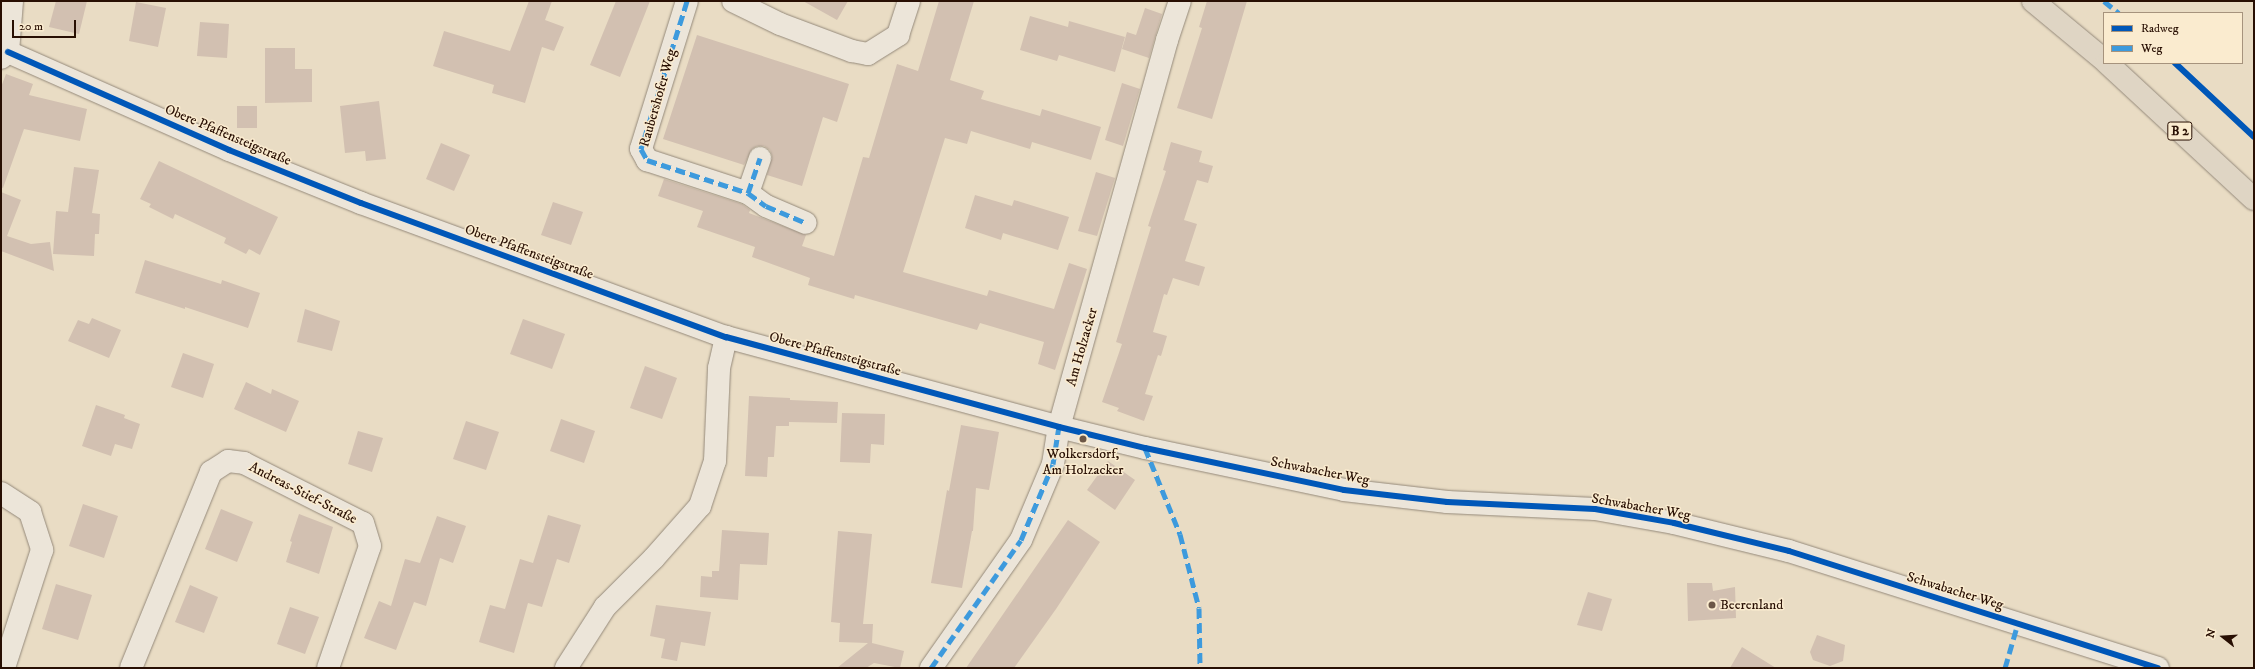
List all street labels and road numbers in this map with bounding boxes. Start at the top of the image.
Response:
street label: Raubershofer Weg [636,47,680,149]
street label: Obere Pfaffensteigstraße [162,101,294,169]
road number: B 2 [2167,120,2193,142]
street label: Obere Pfaffensteigstraße [462,221,596,283]
street label: Am Holzacker [1063,306,1101,388]
street label: Obere Pfaffensteigstraße [767,328,903,380]
street label: Schwabacher Weg [1269,453,1371,489]
street label: Andreas-Stief-Straße [246,458,360,528]
street label: Schwabacher Weg [1590,490,1692,524]
street label: Schwabacher Weg [1905,568,2005,614]

